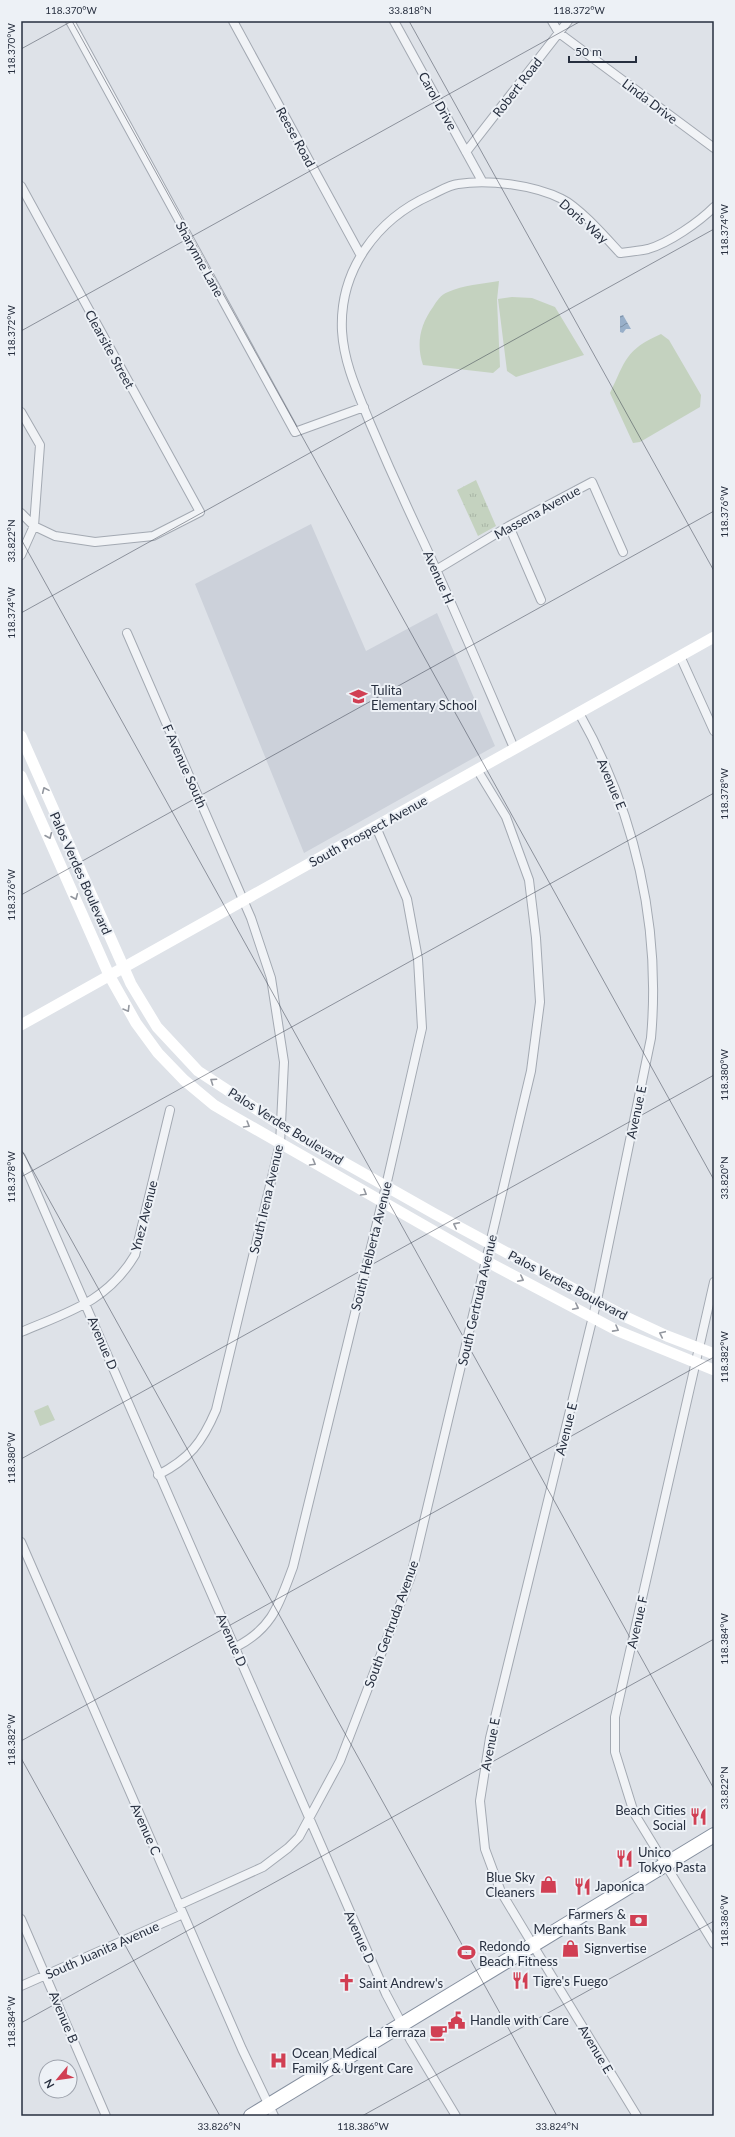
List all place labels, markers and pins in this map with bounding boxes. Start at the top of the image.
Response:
place label: Tulita Elementary School [371,682,477,713]
school or university icon: Tulita Elementary School [348,687,368,707]
place label: Beach Cities Social [615,1802,686,1833]
restaurant icon: Beach Cities Social [689,1807,709,1827]
place label: Unico Tokyo Pasta [638,1844,706,1875]
restaurant icon: Unico Tokyo Pasta [615,1849,635,1869]
place label: Blue Sky Cleaners [485,1869,535,1900]
shop icon: Blue Sky Cleaners [538,1874,558,1894]
restaurant icon: Japonica [572,1876,592,1896]
place label: Japonica [595,1878,644,1894]
place label: Farmers & Merchants Bank [533,1906,627,1937]
bank icon: Farmers & Merchants Bank [629,1911,649,1931]
place label: Redondo Beach Fitness [479,1938,558,1969]
shop icon: Signvertise [561,1938,581,1958]
place label: Signvertise [584,1940,647,1956]
sports icon: Redondo Beach Fitness [456,1943,476,1963]
restaurant icon: Tigre's Fuego [510,1971,530,1991]
church icon: Saint Andrew's [336,1973,356,1993]
place label: Tigre's Fuego [533,1973,608,1989]
place label: Saint Andrew's [359,1975,444,1991]
public building icon: Handle with Care [447,2010,467,2030]
place label: Handle with Care [470,2012,569,2028]
cafe icon: La Terraza [429,2022,449,2042]
place label: La Terraza [369,2024,426,2040]
place label: Ocean Medical Family & Urgent Care [292,2045,413,2076]
hospital icon: Ocean Medical Family & Urgent Care [269,2050,289,2070]

